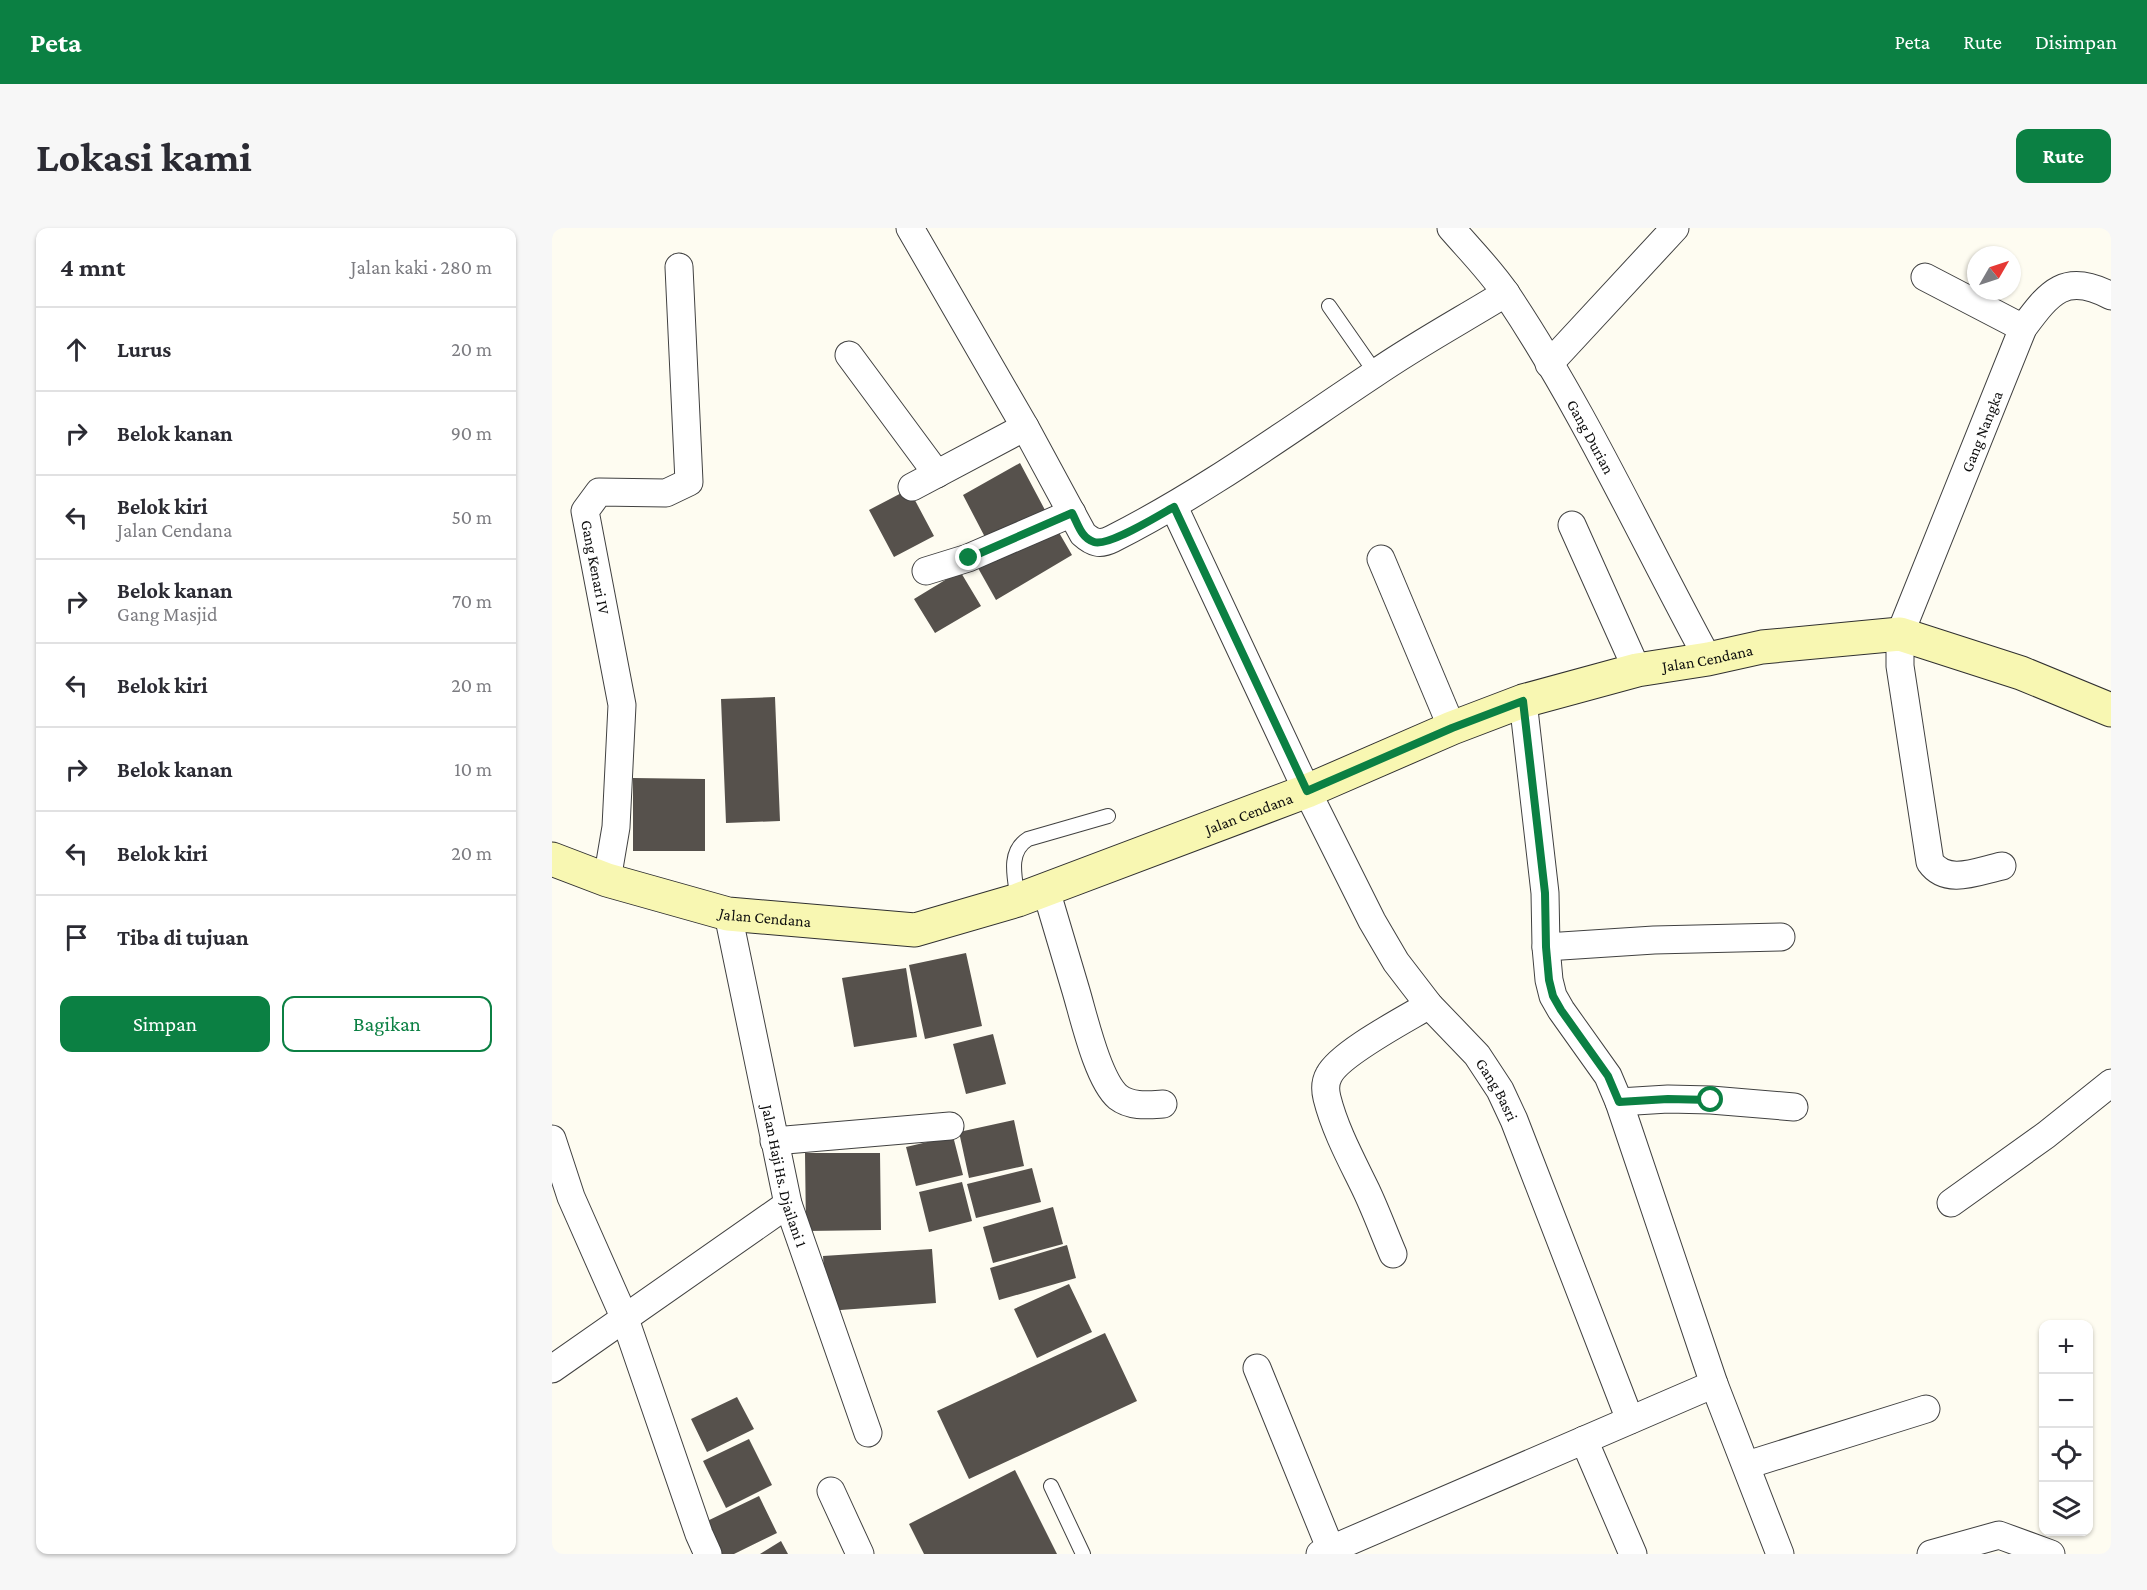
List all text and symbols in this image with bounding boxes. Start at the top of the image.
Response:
text: Peta [30,27,82,58]
text: Peta [1894,30,1930,54]
text: Rute [1963,30,2002,54]
text: Disimpan [2035,30,2117,54]
button: Rute [2016,129,2111,183]
text: Lokasi kami [36,133,252,180]
north arrow [1967,246,2021,300]
text: 4 mnt [60,253,125,282]
text: Jalan kaki · 280 m [351,256,492,278]
icon: ahead [60,333,93,366]
text: Lurus [117,337,171,362]
text: 20 m [451,338,492,360]
street label: Gang Nangka [1958,388,2006,475]
street label: Gang Durian [1564,397,1618,477]
icon: right [60,417,93,450]
text: Belok kanan [117,421,233,446]
text: 90 m [451,422,492,444]
text: Belok kiri [117,494,208,519]
icon: left [60,501,93,534]
text: 50 m [451,506,492,528]
street label: Gang Kenari IV [577,518,613,617]
text: Jalan Cendana [117,519,232,541]
route end [955,544,981,570]
text: Belok kanan [117,578,233,603]
icon: right [60,585,93,618]
text: 70 m [452,590,492,612]
text: Gang Masjid [117,603,218,625]
street label: Jalan Cendana [1659,641,1755,676]
icon: left [60,669,93,702]
text: Belok kiri [117,673,208,698]
text: 20 m [451,674,492,696]
icon: right [60,753,93,786]
text: Belok kanan [117,757,233,782]
text: 10 m [454,758,492,780]
street label: Jalan Cendana [1201,789,1295,839]
icon: left [60,837,93,870]
text: Belok kiri [117,841,208,866]
text: 20 m [451,842,492,864]
street label: Jalan Cendana [715,903,812,930]
icon: arrive [60,921,93,954]
text: Tiba di tujuan [117,925,249,950]
button: Simpan [60,996,270,1052]
button: Bagikan [282,996,492,1052]
street label: Gang Basri [1472,1055,1521,1123]
route start [1697,1086,1723,1112]
street label: Jalan Haji Hs. Djailani 1 [757,1101,810,1250]
map controls [2039,1320,2093,1536]
button: + [2039,1320,2093,1374]
button: − [2039,1374,2093,1428]
button: locate [2039,1428,2093,1482]
button: layers [2039,1482,2093,1536]

